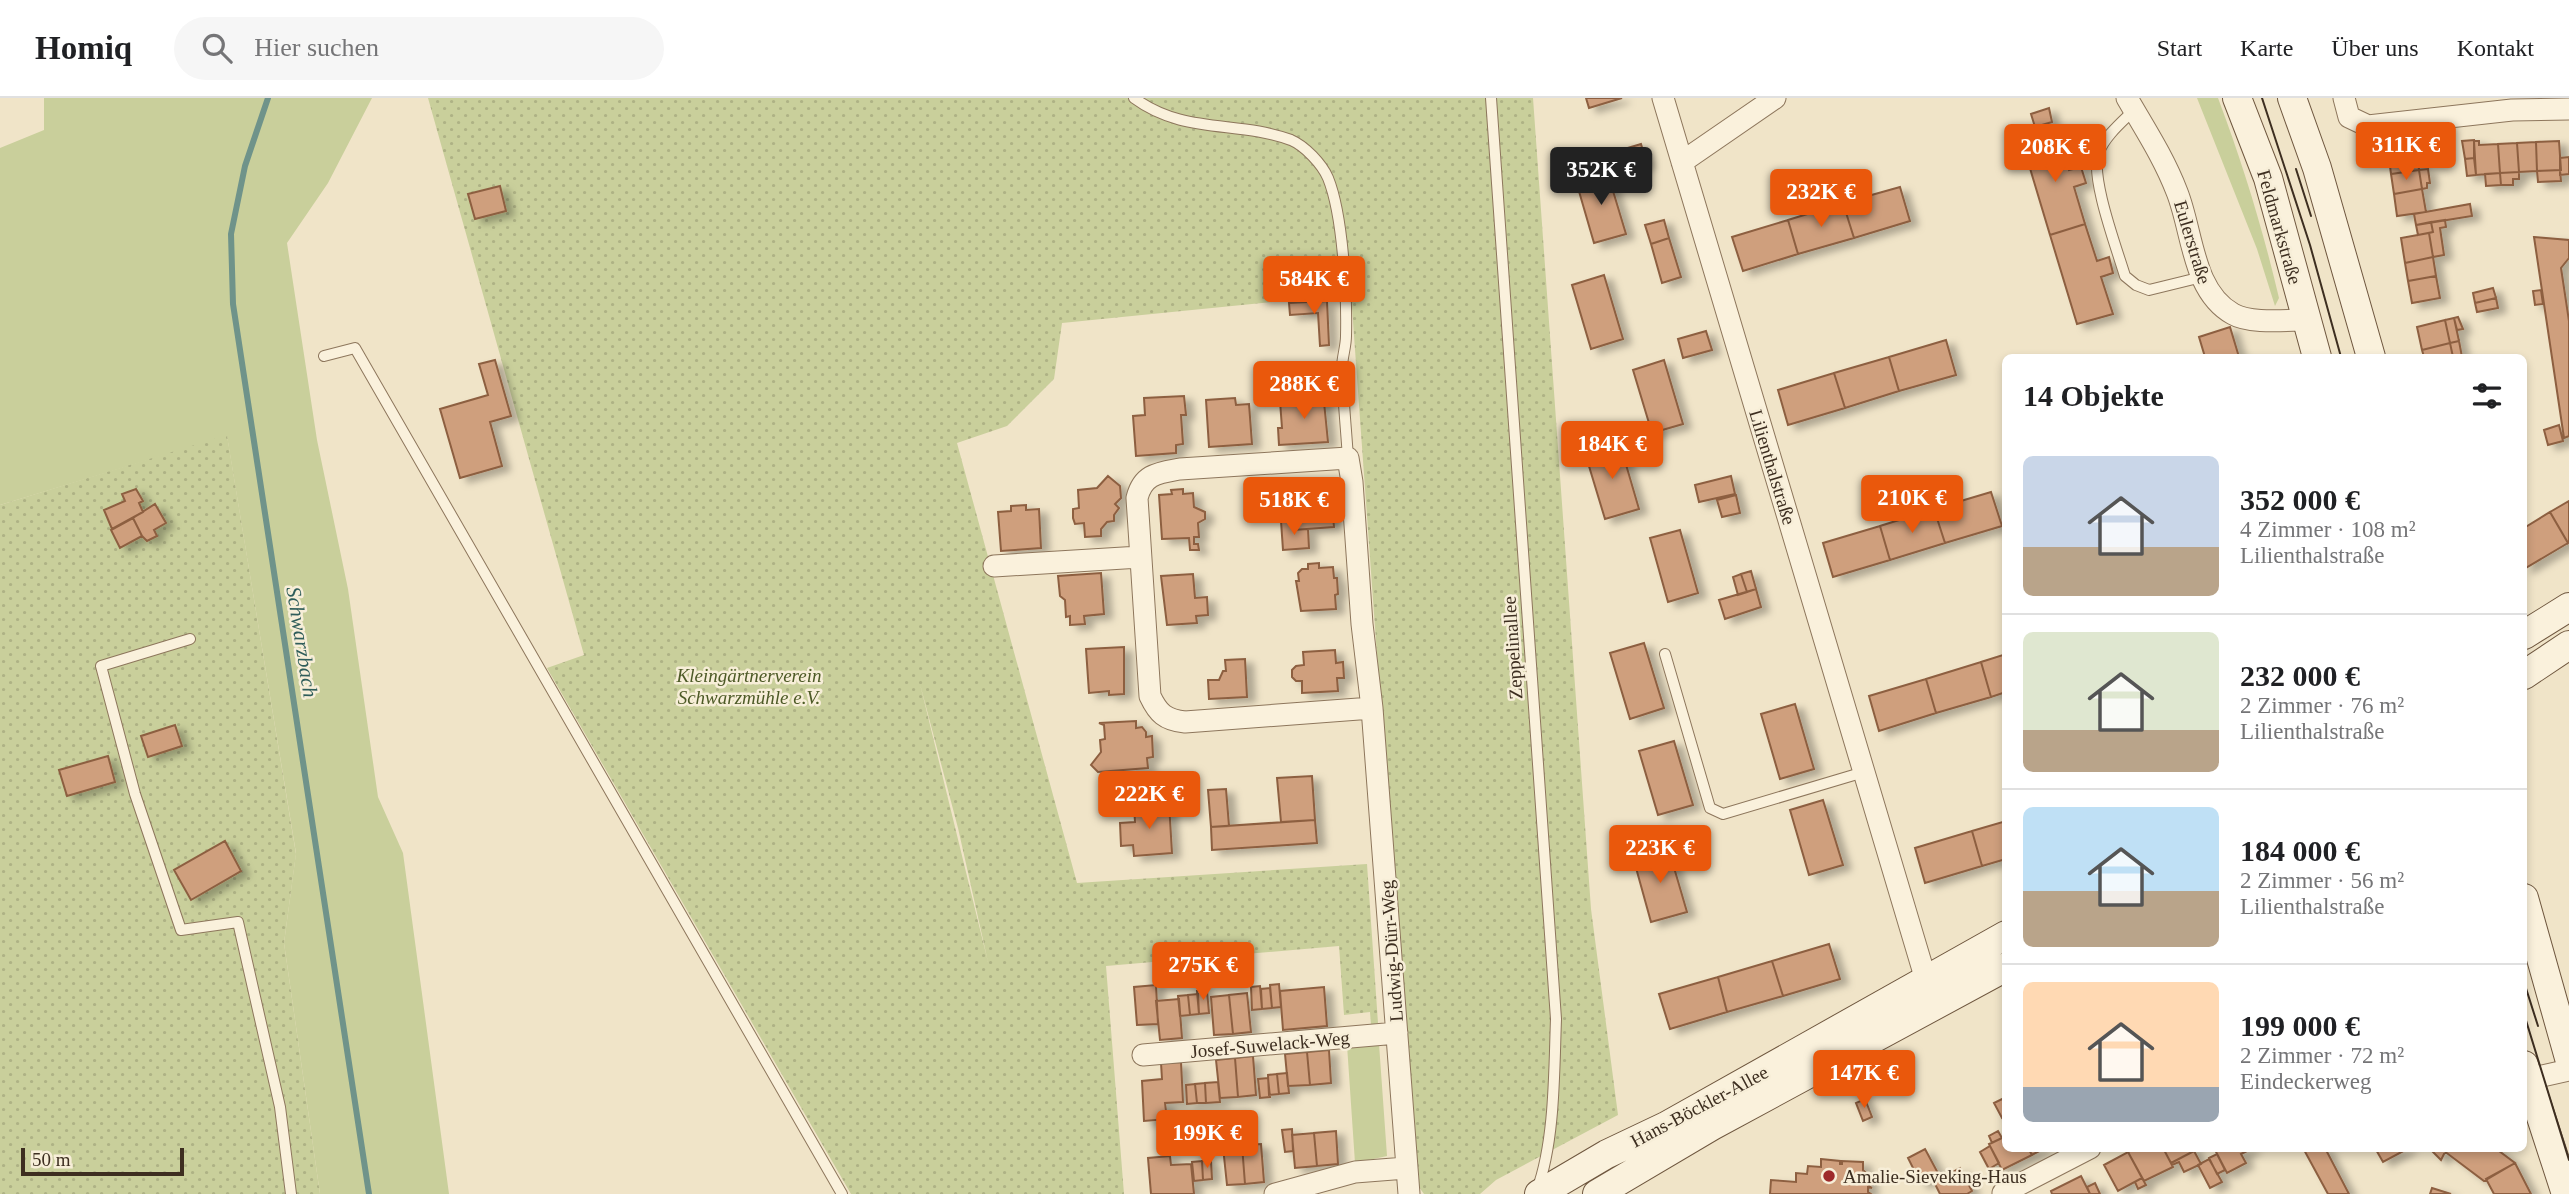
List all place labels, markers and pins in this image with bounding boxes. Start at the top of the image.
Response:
pin: 311K € [2349,122,2463,182]
pin: 208K € [1998,125,2112,184]
pin: 352K € [1544,148,1658,207]
pin: 232K € [1764,170,1878,229]
pin: 584K € [1257,256,1371,316]
pin: 288K € [1247,362,1361,421]
pin: 184K € [1555,422,1669,481]
pin: 210K € [1855,476,1969,535]
pin: 518K € [1237,478,1351,537]
pin: 222K € [1092,772,1206,831]
pin: 223K € [1603,826,1717,885]
pin: 275K € [1146,942,1260,1002]
pin: 147K € [1807,1051,1921,1110]
pin: 199K € [1150,1110,1264,1170]
place label: Amalie-Sieveking-Haus [1843,1166,2027,1187]
marker: Amalie-Sieveking-Haus [1821,1168,1837,1184]

